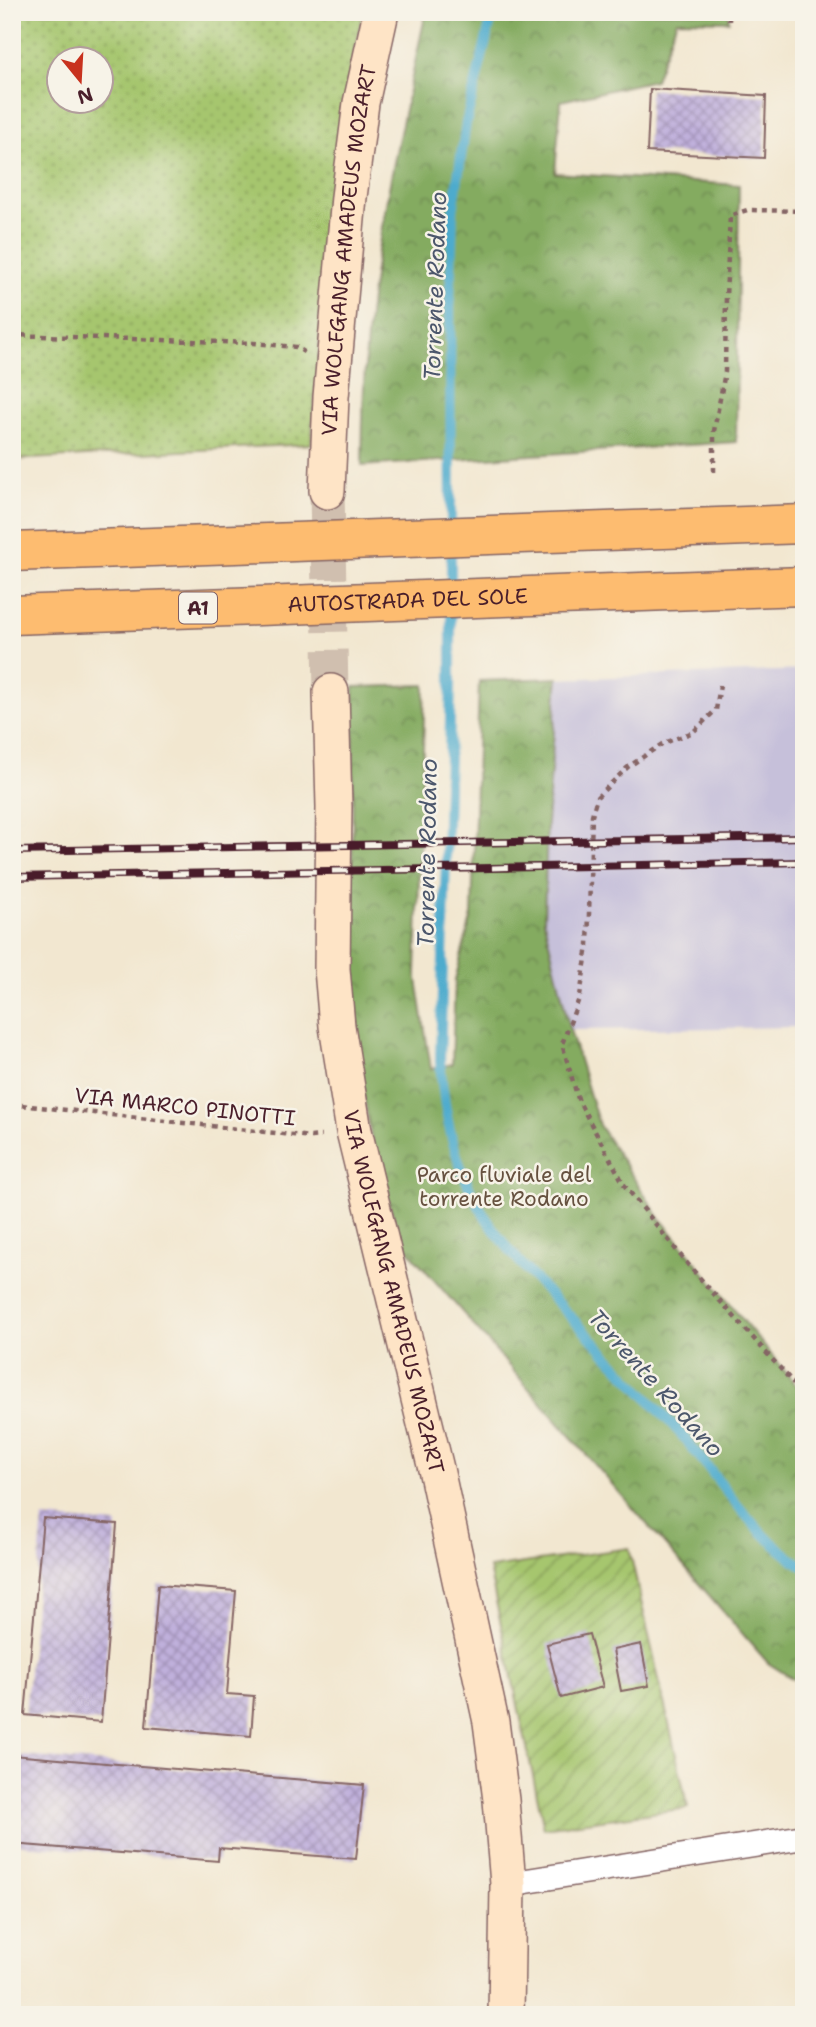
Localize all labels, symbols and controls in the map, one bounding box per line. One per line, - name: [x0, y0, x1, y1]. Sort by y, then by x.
- north arrow: [46, 46, 116, 116]
- street label: VIA WOLFGANG AMADEUS MOZART: [315, 62, 383, 436]
- text: N: [74, 81, 96, 110]
- water label: Torrente Rodano: [417, 191, 453, 381]
- street label: AUTOSTRADA DEL SOLE: [287, 582, 528, 619]
- road number: A1: [179, 593, 217, 624]
- water label: Torrente Rodano: [410, 758, 444, 948]
- street label: VIA MARCO PINOTTI: [73, 1081, 297, 1133]
- street label: VIA WOLFGANG AMADEUS MOZART: [337, 1108, 451, 1477]
- park label: Parco fluviale del torrente Rodano: [417, 1161, 592, 1213]
- water label: Torrente Rodano: [582, 1303, 730, 1463]

